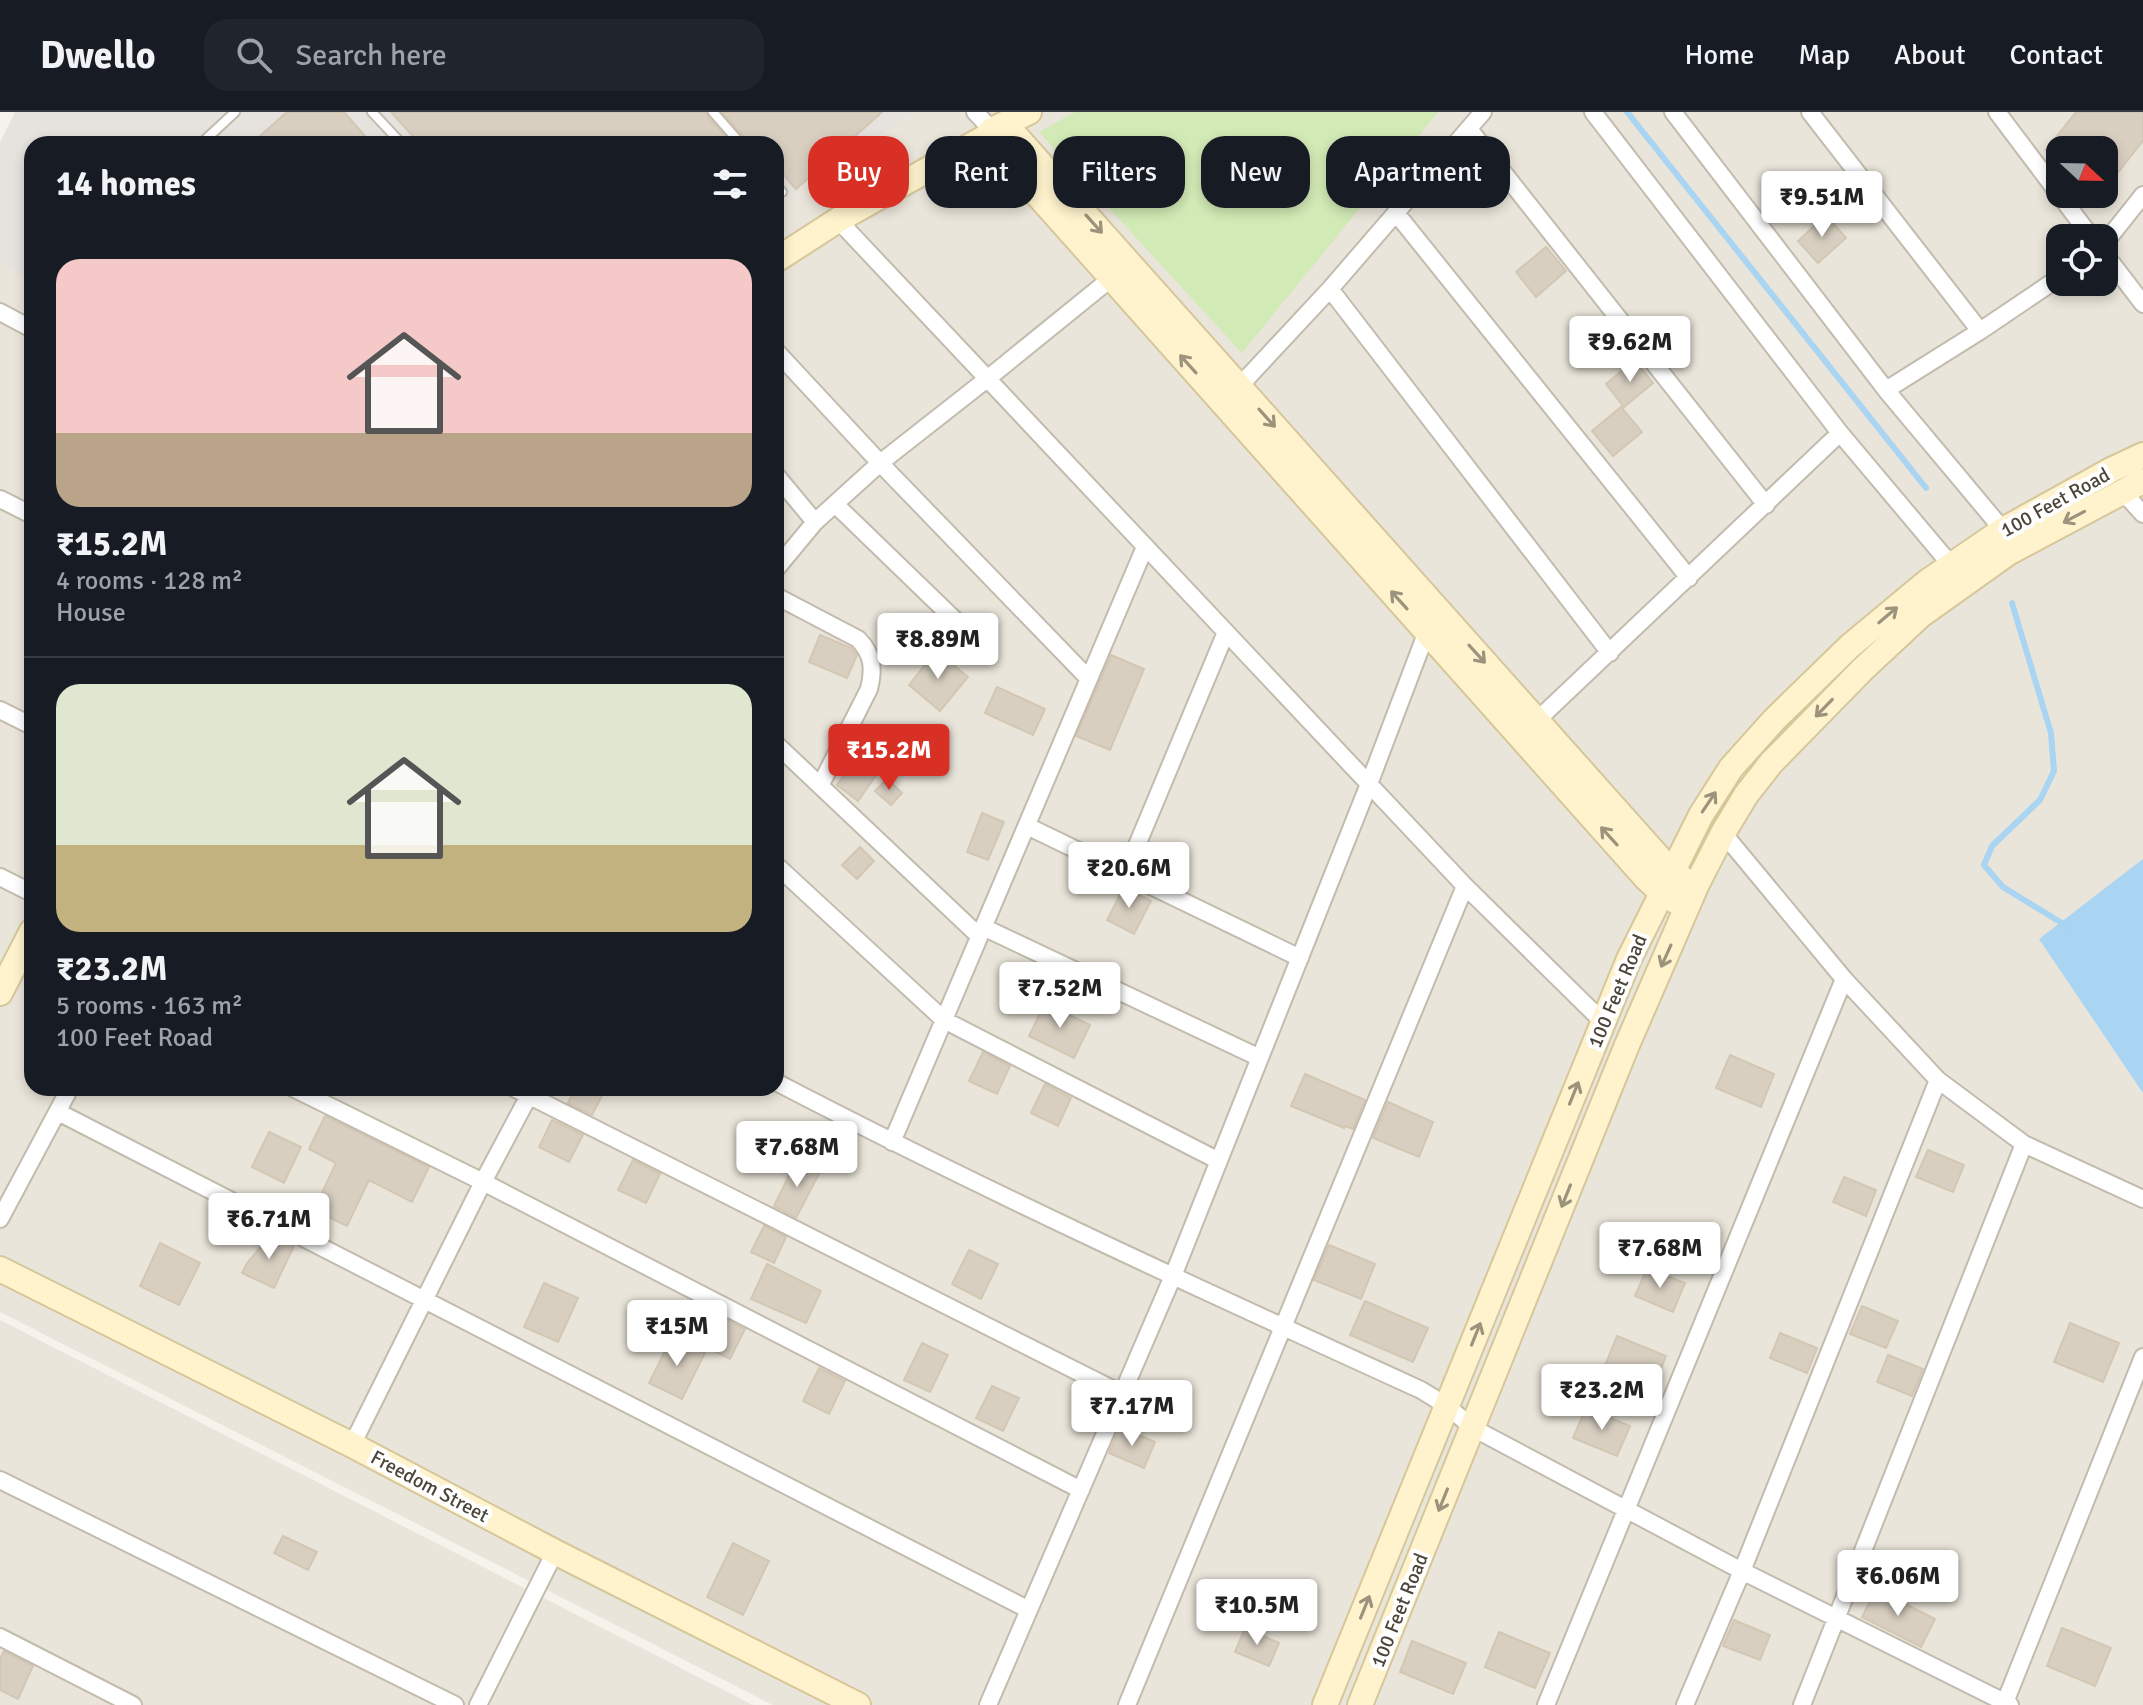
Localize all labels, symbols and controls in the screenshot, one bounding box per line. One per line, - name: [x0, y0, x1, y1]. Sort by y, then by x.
- search box: [204, 19, 764, 91]
- text: Dwello: [40, 32, 156, 79]
- icon: search: [232, 33, 276, 77]
- text: Search here: [296, 37, 447, 74]
- text: Home: [1685, 38, 1754, 72]
- text: Map: [1798, 38, 1850, 72]
- text: About: [1894, 38, 1966, 72]
- text: Contact: [2010, 38, 2103, 72]
- chip: Buy: [808, 136, 909, 208]
- chip: Rent: [925, 136, 1037, 208]
- chip: Filters: [1053, 136, 1185, 208]
- chip: New: [1201, 136, 1310, 208]
- chip: Apartment: [1326, 136, 1510, 208]
- north arrow: [2046, 136, 2118, 208]
- map controls: [2046, 136, 2118, 296]
- icon: filters: [708, 162, 752, 206]
- text: 14 homes: [56, 163, 196, 205]
- pin: ₹9.51M: [1757, 171, 1887, 239]
- text: ₹9.51M: [1779, 181, 1865, 213]
- one-way arrow: [1084, 214, 1102, 234]
- button: locate: [2046, 224, 2118, 296]
- icon: home: [332, 311, 476, 455]
- pin: ₹9.62M: [1565, 316, 1695, 384]
- text: ₹9.62M: [1587, 326, 1673, 358]
- one-way arrow: [1179, 355, 1197, 375]
- one-way arrow: [1258, 408, 1276, 428]
- street label: 100 Feet Road: [1996, 462, 2114, 543]
- one-way arrow: [2062, 509, 2086, 525]
- text: ₹15.2M: [56, 523, 168, 565]
- text: 4 rooms · 128 m²: [56, 565, 243, 597]
- one-way arrow: [1390, 590, 1408, 610]
- text: House: [56, 597, 126, 629]
- one-way arrow: [1877, 606, 1897, 624]
- pin: ₹8.89M: [873, 613, 1003, 681]
- text: ₹8.89M: [895, 623, 981, 655]
- one-way arrow: [1468, 644, 1487, 664]
- one-way arrow: [1815, 698, 1834, 718]
- pin: ₹15.2M: [824, 724, 954, 792]
- text: ₹15.2M: [846, 734, 932, 766]
- icon: home: [332, 736, 476, 880]
- one-way arrow: [1701, 792, 1717, 814]
- one-way arrow: [1600, 826, 1618, 846]
- pin: ₹20.6M: [1064, 842, 1194, 910]
- text: ₹20.6M: [1086, 852, 1172, 884]
- street label: 100 Feet Road: [1582, 931, 1653, 1052]
- one-way arrow: [1658, 943, 1673, 968]
- text: ₹23.2M: [56, 948, 168, 990]
- pin: ₹7.52M: [995, 962, 1125, 1030]
- text: ₹7.52M: [1017, 972, 1103, 1004]
- text: 5 rooms · 163 m²: [56, 990, 243, 1022]
- text: 100 Feet Road: [56, 1022, 213, 1054]
- one-way arrow: [1568, 1081, 1582, 1106]
- pin: ₹7.68M: [732, 1121, 862, 1189]
- text: ₹7.68M: [754, 1131, 840, 1163]
- one-way arrow: [1558, 1183, 1573, 1208]
- pin: ₹6.71M: [204, 1193, 334, 1261]
- text: ₹6.71M: [226, 1203, 312, 1235]
- pin: ₹7.68M: [1595, 1222, 1725, 1290]
- text: ₹7.68M: [1617, 1232, 1703, 1264]
- pin: ₹15M: [630, 1300, 724, 1368]
- text: ₹15M: [645, 1310, 709, 1342]
- one-way arrow: [1470, 1322, 1484, 1347]
- pin: ₹23.2M: [1537, 1364, 1667, 1432]
- text: ₹23.2M: [1559, 1374, 1645, 1406]
- pin: ₹7.17M: [1067, 1380, 1197, 1448]
- text: ₹7.17M: [1089, 1390, 1175, 1422]
- street label: Freedom Street: [366, 1445, 493, 1528]
- one-way arrow: [1435, 1487, 1450, 1512]
- street label: 100 Feet Road: [1365, 1549, 1434, 1671]
- pin: ₹6.06M: [1833, 1550, 1963, 1618]
- text: ₹6.06M: [1855, 1560, 1941, 1592]
- pin: ₹10.5M: [1192, 1579, 1322, 1647]
- text: ₹10.5M: [1214, 1589, 1300, 1621]
- one-way arrow: [1359, 1595, 1373, 1620]

